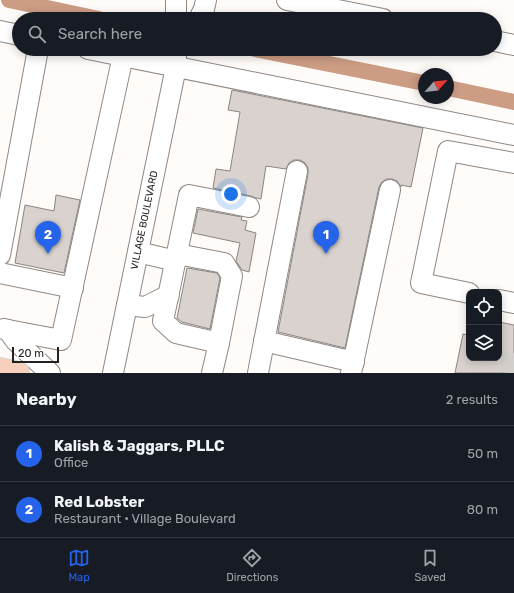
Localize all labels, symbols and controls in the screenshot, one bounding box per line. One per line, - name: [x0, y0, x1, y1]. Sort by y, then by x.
- search box: [12, 12, 502, 56]
- icon: search: [26, 23, 48, 45]
- text: Search here: [58, 25, 142, 43]
- north arrow: [418, 68, 454, 104]
- street label: VILLAGE BOULEVARD: [128, 170, 161, 271]
- your location: [221, 184, 241, 204]
- pin: 2: [35, 221, 61, 254]
- pin: 1: [313, 221, 339, 254]
- map controls: [466, 289, 502, 361]
- button: locate: [466, 289, 502, 325]
- button: layers: [466, 325, 502, 361]
- scale bar: [12, 345, 59, 364]
- text: 20 m: [18, 347, 44, 360]
- text: Nearby: [16, 389, 77, 409]
- text: 2 results: [446, 392, 498, 407]
- text: Kalish & Jaggars, PLLC: [54, 437, 225, 455]
- text: 1: [26, 446, 32, 461]
- text: 50 m: [467, 446, 498, 461]
- text: Office: [54, 455, 88, 470]
- text: Red Lobster: [54, 493, 144, 511]
- text: 2: [25, 502, 33, 517]
- text: 80 m: [467, 502, 498, 517]
- text: Restaurant · Village Boulevard: [54, 511, 236, 526]
- tab: Map: [68, 547, 90, 584]
- tab: Directions: [226, 547, 278, 584]
- tab: Saved: [415, 547, 446, 584]

